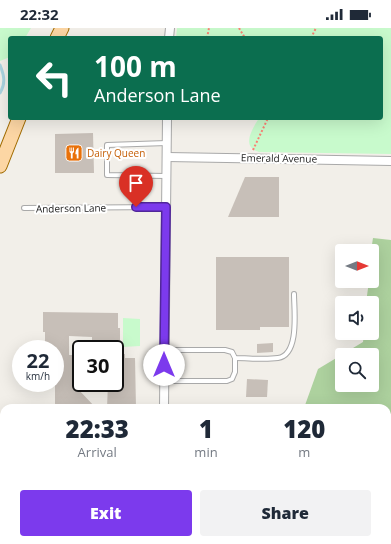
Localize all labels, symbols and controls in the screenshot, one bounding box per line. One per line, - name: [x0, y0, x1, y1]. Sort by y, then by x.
- text: 22:32: [20, 4, 59, 24]
- text: 100 m: [94, 47, 177, 85]
- icon: left: [28, 52, 80, 104]
- text: Anderson Lane: [94, 83, 221, 107]
- restaurant icon: Dairy Queen: [64, 143, 84, 163]
- place label: Dairy Queen: [87, 146, 145, 160]
- street label: Emerald Avenue: [241, 150, 318, 166]
- pin: [119, 166, 153, 207]
- icon: arrive: [125, 172, 147, 194]
- street label: Anderson Lane: [36, 200, 107, 216]
- north arrow: [335, 244, 379, 288]
- map controls: [335, 244, 379, 392]
- button: sound: [335, 296, 379, 340]
- speed limit sign: 30: [72, 340, 124, 392]
- position arrow: [143, 344, 185, 386]
- text: 22: [27, 347, 49, 374]
- button: search: [335, 348, 379, 392]
- text: km/h: [26, 369, 50, 383]
- text: 22:33: [66, 412, 129, 445]
- text: 1: [199, 412, 213, 445]
- text: 120: [283, 412, 325, 445]
- text: Arrival: [78, 443, 117, 461]
- text: min: [194, 443, 218, 461]
- text: m: [298, 443, 310, 461]
- button: Exit: [20, 490, 192, 536]
- button: Share: [200, 490, 371, 536]

